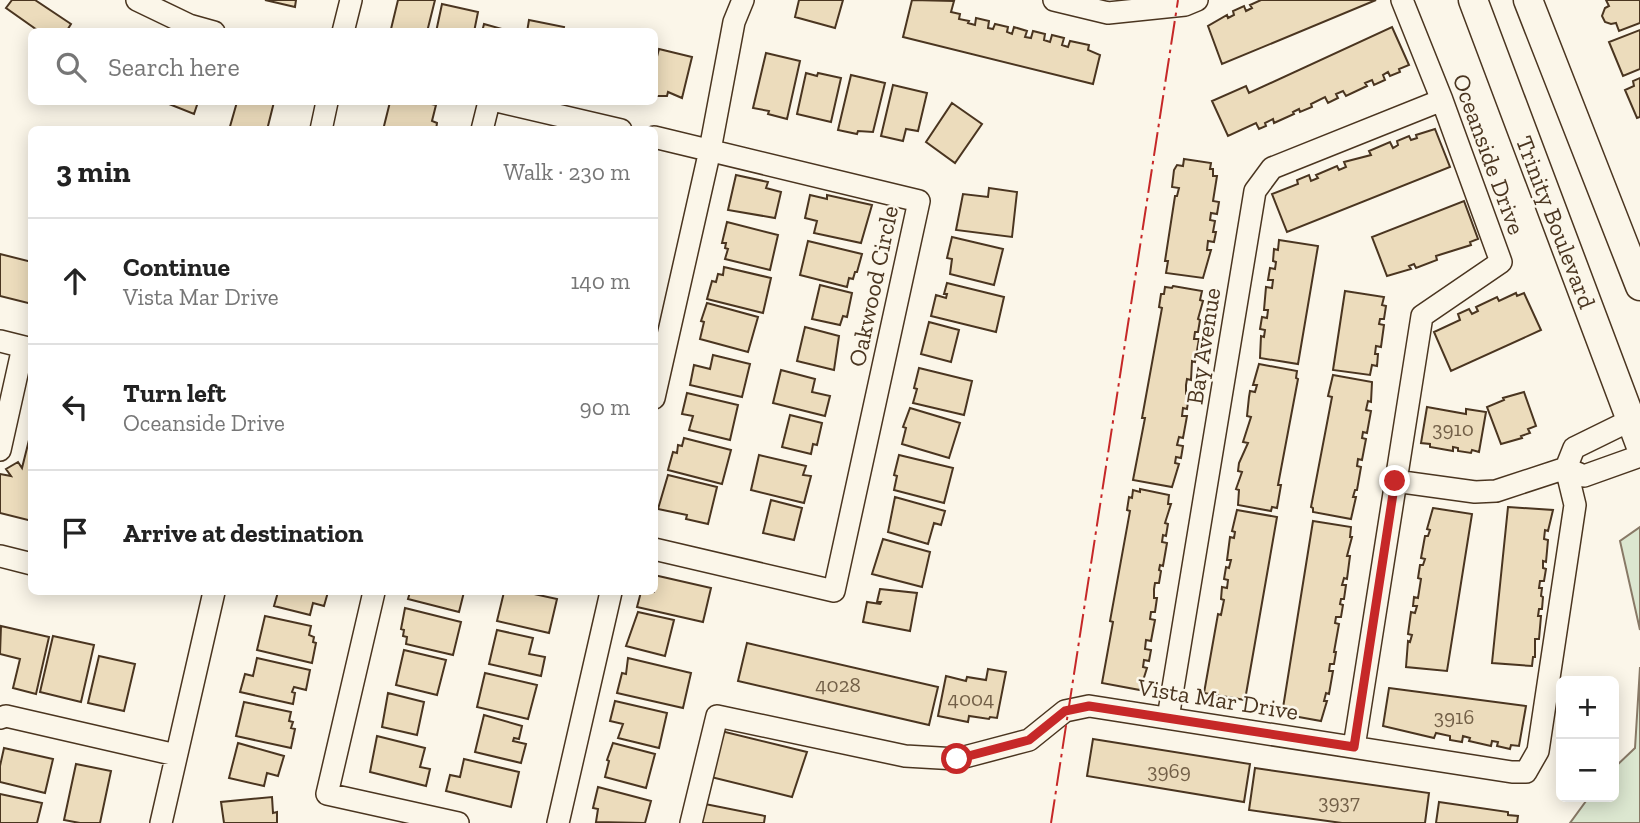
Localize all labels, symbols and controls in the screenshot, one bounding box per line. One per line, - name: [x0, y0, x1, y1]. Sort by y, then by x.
- search box: [28, 28, 658, 105]
- icon: search: [52, 48, 90, 86]
- text: Search here: [108, 51, 240, 83]
- street label: Oceanside Drive: [1447, 70, 1531, 238]
- street label: Trinity Boulevard: [1510, 132, 1602, 312]
- text: 3 min: [56, 154, 131, 190]
- text: Walk · 230 m: [503, 158, 630, 186]
- street label: Oakwood Circle: [842, 203, 904, 369]
- text: Continue: [123, 251, 230, 283]
- icon: ahead: [56, 262, 94, 300]
- text: 140 m: [570, 267, 630, 295]
- text: Vista Mar Drive: [123, 283, 279, 311]
- street label: Bay Avenue: [1179, 285, 1227, 407]
- text: Turn left: [123, 377, 226, 409]
- icon: left: [56, 388, 94, 426]
- text: 90 m: [579, 393, 630, 421]
- text: Oceanside Drive: [123, 409, 285, 437]
- house number: 3910: [1432, 416, 1474, 441]
- route end: [1379, 465, 1410, 496]
- icon: arrive: [56, 514, 94, 552]
- text: Arrive at destination: [123, 517, 363, 549]
- house number: 4028: [815, 672, 861, 697]
- street label: Vista Mar Drive: [1135, 672, 1300, 726]
- map controls: [1556, 676, 1619, 802]
- button: +: [1556, 676, 1619, 739]
- house number: 4004: [948, 686, 994, 711]
- house number: 3916: [1434, 704, 1474, 729]
- button: −: [1556, 739, 1619, 802]
- route start: [941, 743, 972, 774]
- house number: 3969: [1147, 758, 1191, 783]
- house number: 3937: [1318, 789, 1360, 814]

